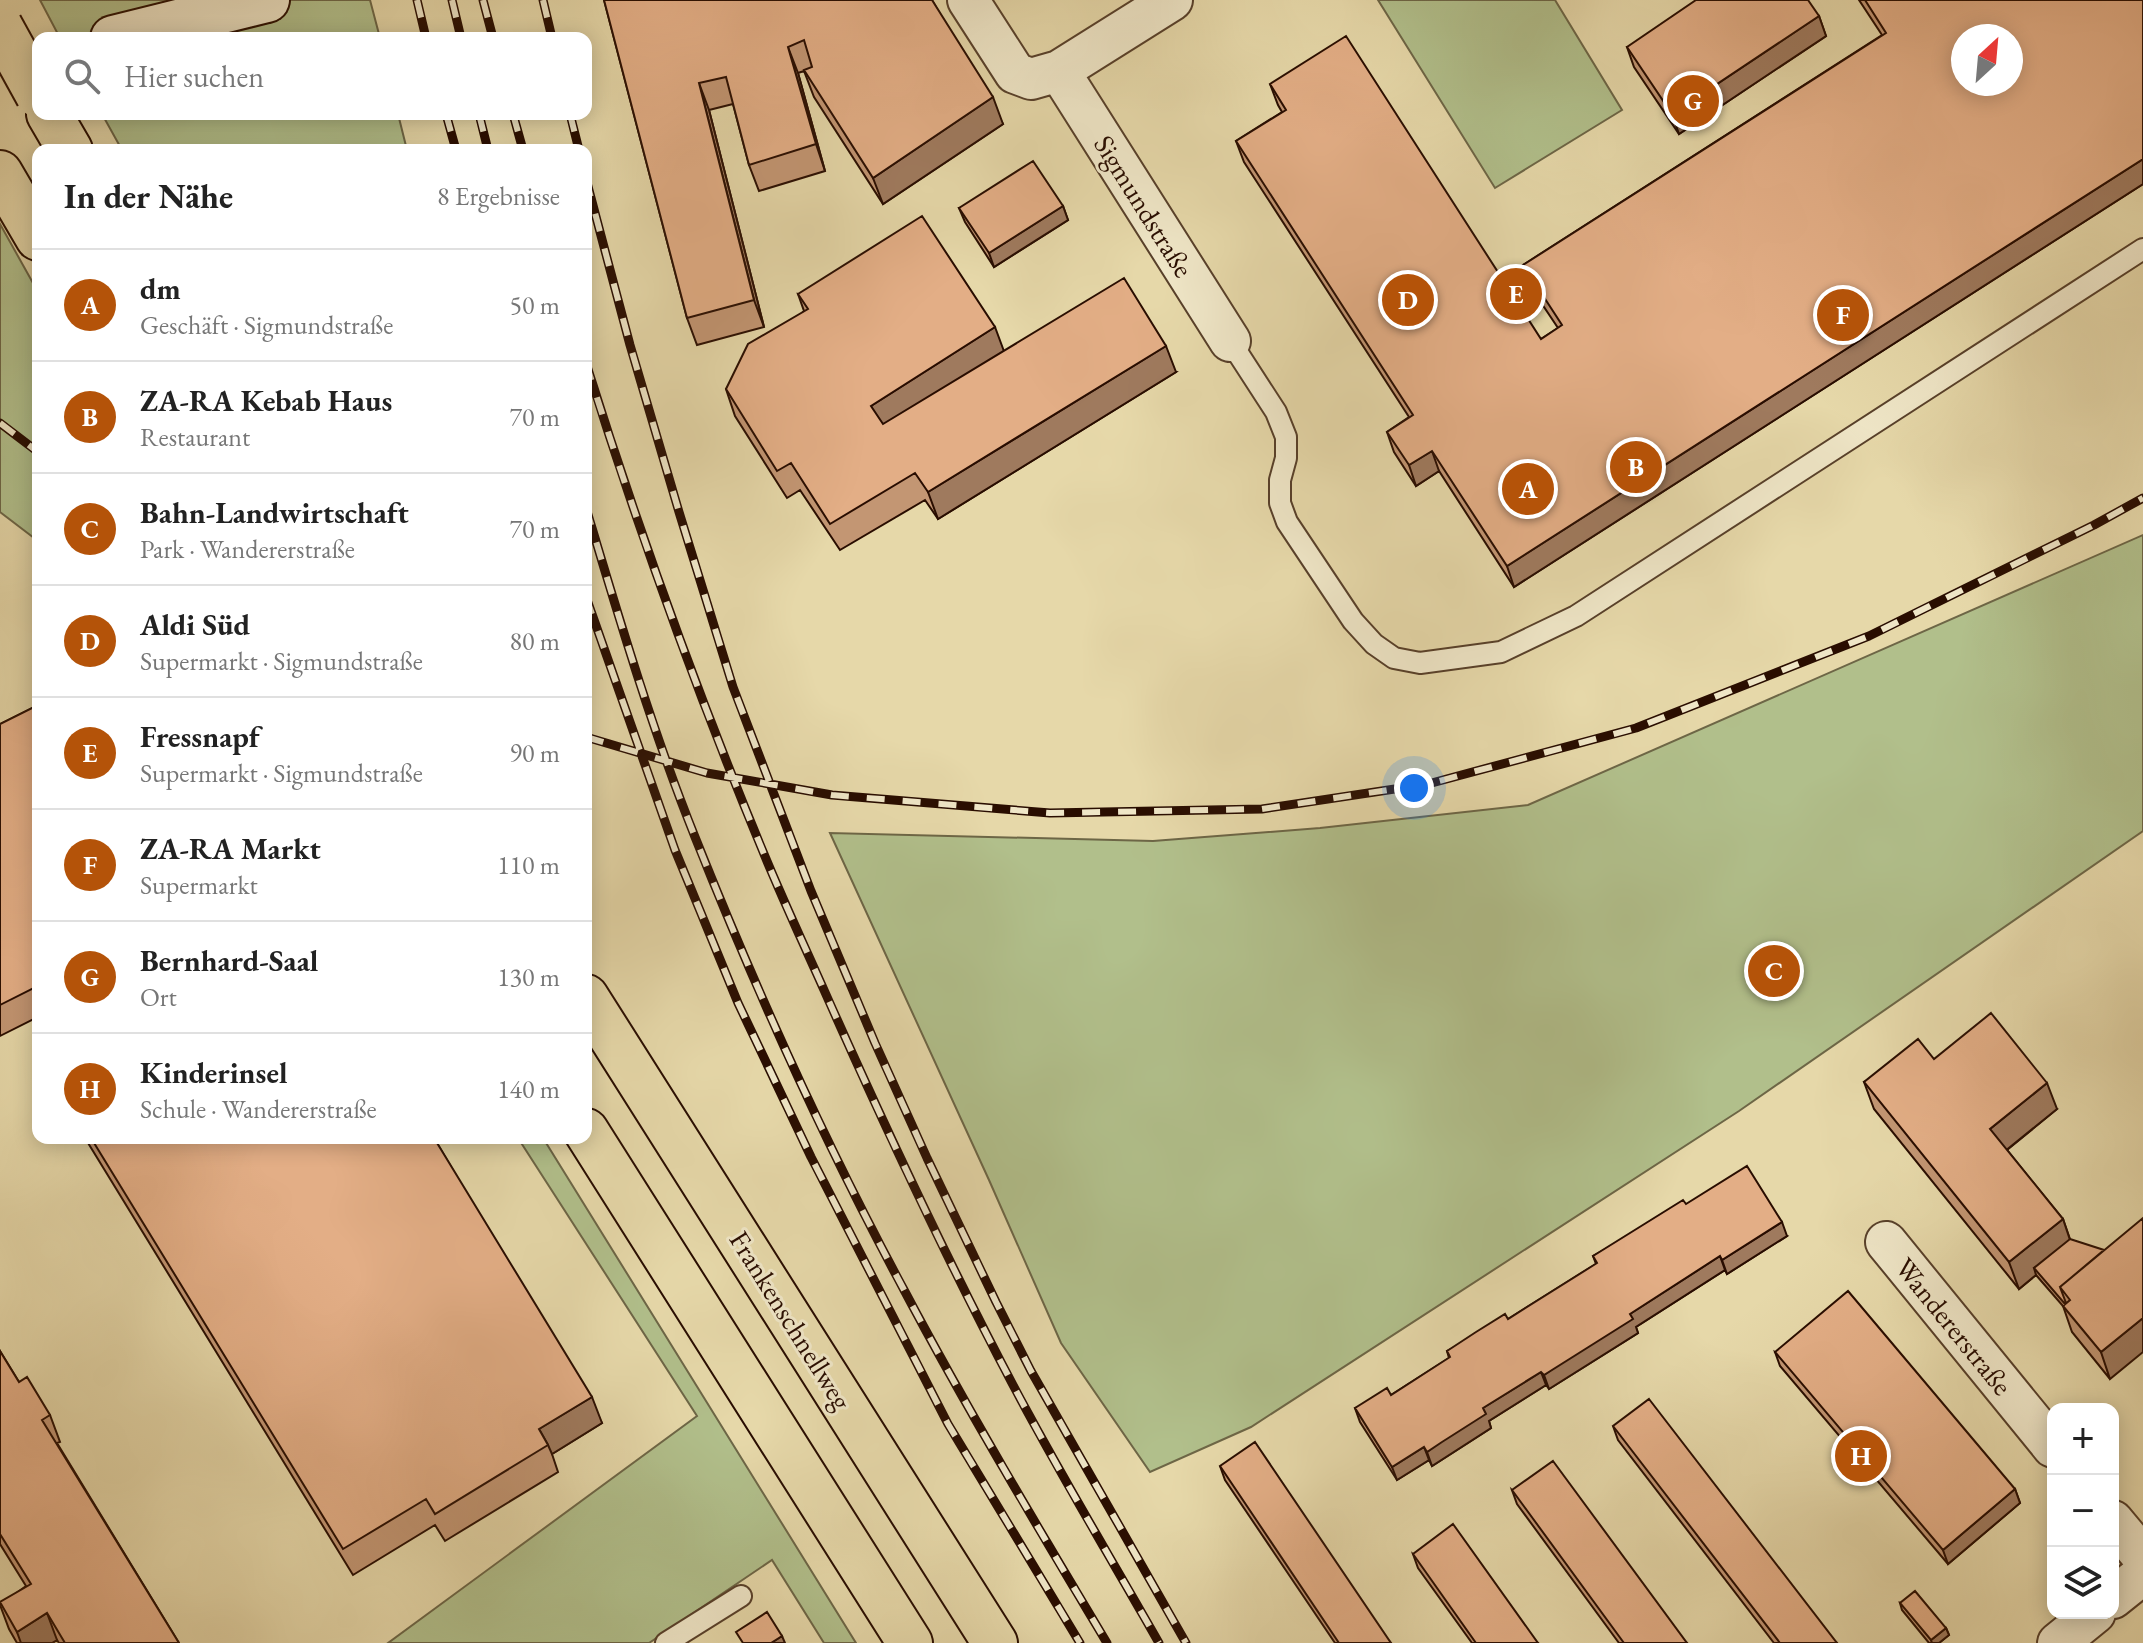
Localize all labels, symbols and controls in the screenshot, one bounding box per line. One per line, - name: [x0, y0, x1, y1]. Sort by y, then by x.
- north arrow: [1951, 24, 2023, 96]
- search box: [32, 32, 592, 120]
- icon: search: [60, 54, 104, 98]
- text: Hier suchen: [124, 57, 264, 96]
- pin: G: [1667, 71, 1719, 131]
- street label: Sigmundstraße: [1086, 128, 1202, 284]
- text: In der Nähe: [64, 174, 233, 218]
- text: 8 Ergebnisse: [437, 179, 560, 213]
- pin: E: [1490, 264, 1542, 324]
- text: dm: [140, 269, 181, 308]
- pin: D: [1382, 270, 1434, 330]
- pin: F: [1817, 285, 1869, 345]
- text: A: [81, 288, 99, 322]
- text: 50 m: [510, 288, 560, 322]
- text: Geschäft · Sigmundstraße: [140, 308, 393, 342]
- text: ZA-RA Kebab Haus: [140, 381, 392, 420]
- text: B: [82, 400, 98, 434]
- text: 70 m: [510, 400, 560, 434]
- text: Restaurant: [140, 420, 250, 454]
- pin: B: [1610, 437, 1662, 497]
- pin: A: [1502, 459, 1554, 519]
- text: Bahn-Landwirtschaft: [140, 493, 409, 532]
- text: C: [81, 512, 99, 546]
- text: 70 m: [510, 512, 560, 546]
- text: Park · Wandererstraße: [140, 532, 355, 566]
- text: Aldi Süd: [140, 605, 250, 644]
- text: D: [80, 624, 100, 658]
- text: 80 m: [510, 624, 560, 658]
- text: Supermarkt · Sigmundstraße: [140, 644, 423, 678]
- text: Fressnapf: [140, 717, 260, 756]
- text: E: [83, 736, 97, 770]
- text: 90 m: [510, 736, 560, 770]
- text: Supermarkt · Sigmundstraße: [140, 756, 423, 790]
- your location: [1394, 768, 1434, 808]
- text: ZA-RA Markt: [140, 829, 321, 868]
- text: F: [83, 848, 97, 882]
- text: 110 m: [497, 848, 560, 882]
- text: Supermarkt: [140, 868, 258, 902]
- text: Bernhard-Saal: [140, 941, 318, 980]
- pin: C: [1748, 941, 1800, 1001]
- text: G: [81, 960, 99, 994]
- text: 130 m: [497, 960, 560, 994]
- text: Ort: [140, 980, 177, 1014]
- text: Kinderinsel: [140, 1053, 287, 1092]
- text: H: [80, 1072, 100, 1106]
- text: 140 m: [497, 1072, 560, 1106]
- text: Schule · Wandererstraße: [140, 1092, 377, 1126]
- street label: Frankenschnellweg: [722, 1224, 861, 1417]
- street label: Wandererstraße: [1887, 1250, 2021, 1402]
- map controls: [2047, 1403, 2119, 1619]
- button: +: [2047, 1403, 2119, 1475]
- pin: H: [1835, 1426, 1887, 1486]
- button: −: [2047, 1475, 2119, 1547]
- button: layers: [2047, 1547, 2119, 1619]

